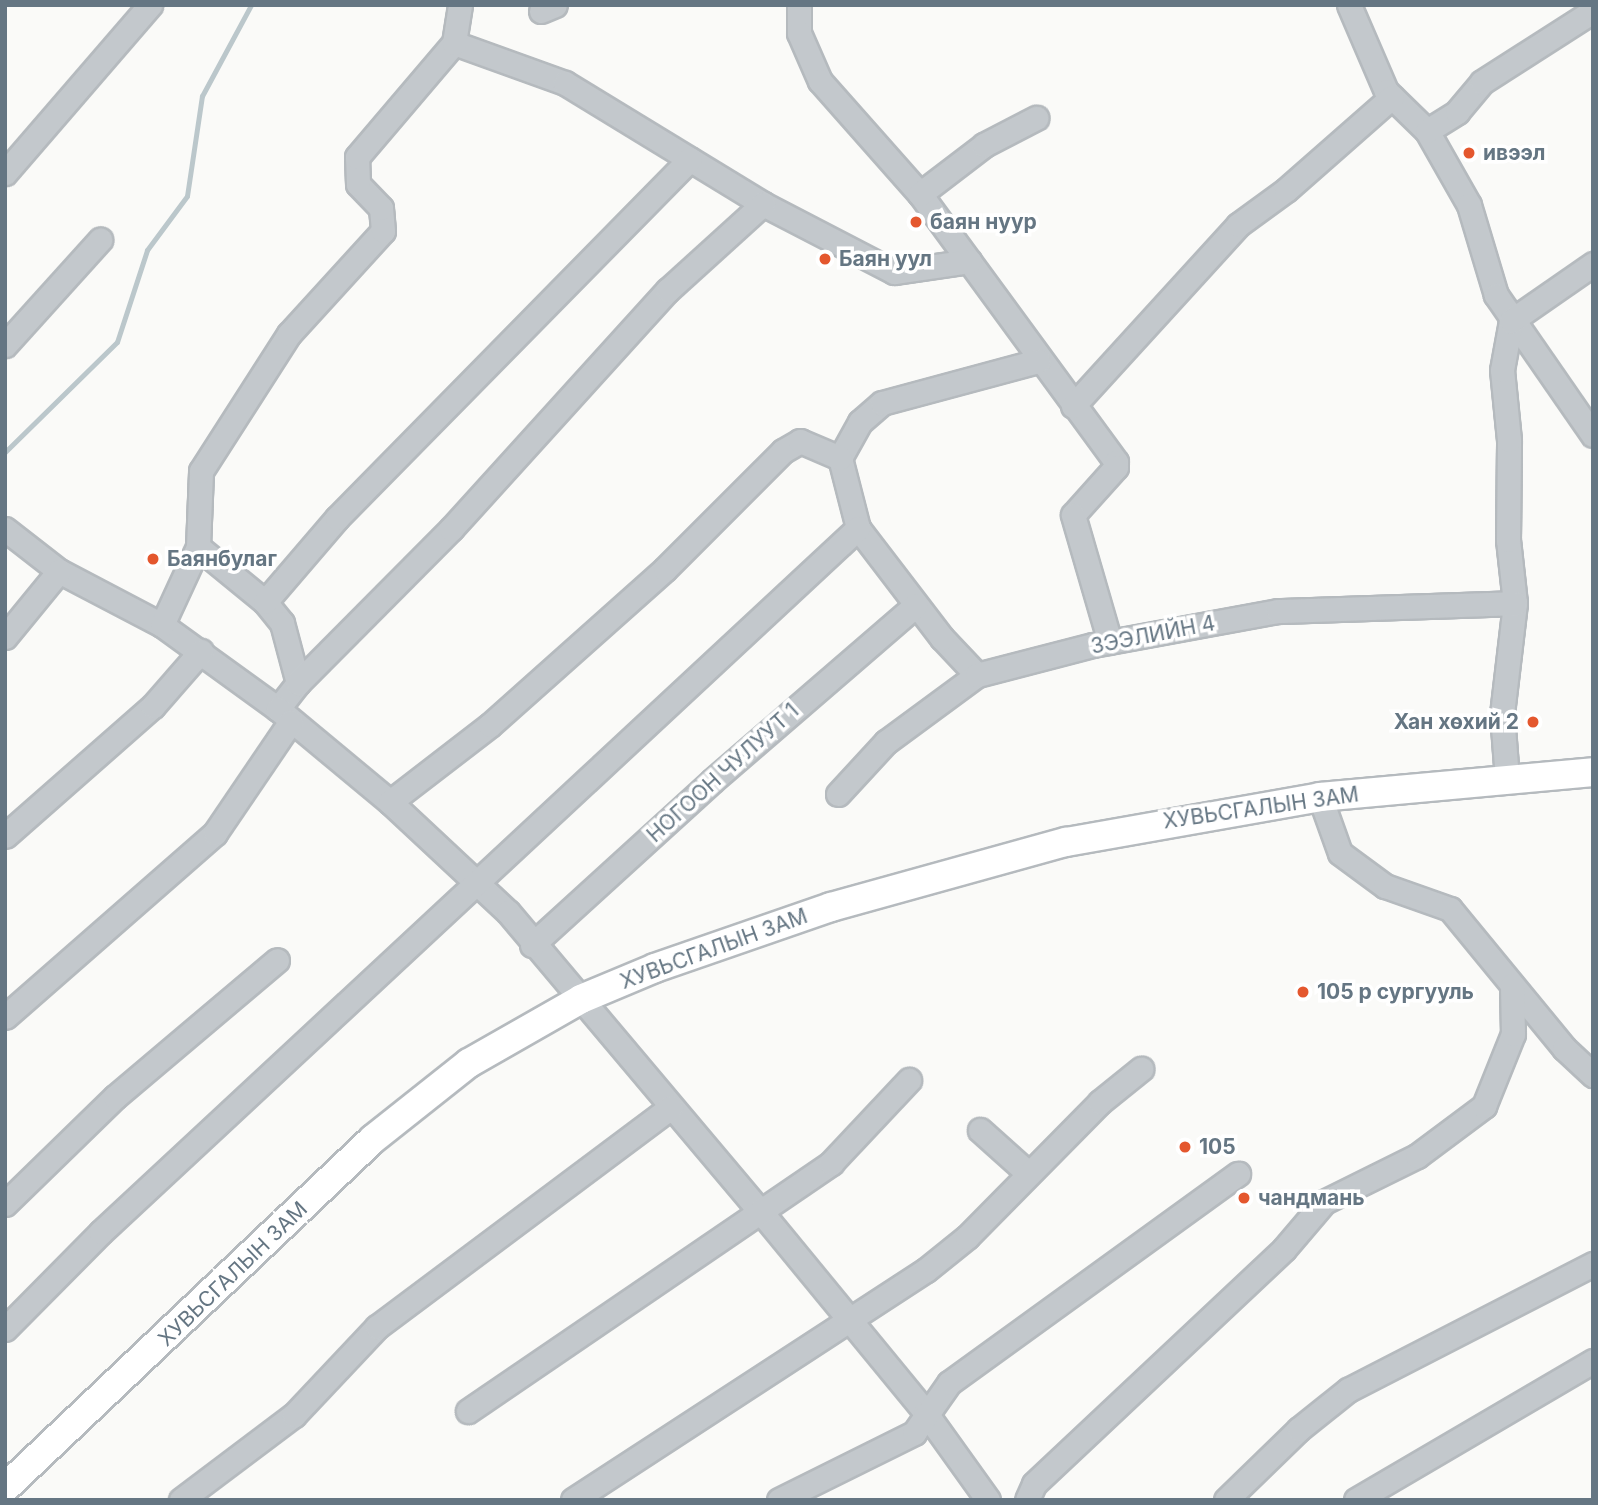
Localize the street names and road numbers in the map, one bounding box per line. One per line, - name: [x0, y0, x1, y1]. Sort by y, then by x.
- street label: ЗЭЭЛИЙН 4: [1089, 611, 1217, 659]
- street label: НОГООН ЧУЛУУТ 1: [642, 698, 804, 848]
- street label: ХУВЬСГАЛЫН ЗАМ: [1162, 782, 1360, 834]
- street label: ХУВЬСГАЛЫН ЗАМ: [617, 903, 811, 995]
- street label: ХУВЬСГАЛЫН ЗАМ: [153, 1196, 313, 1352]

